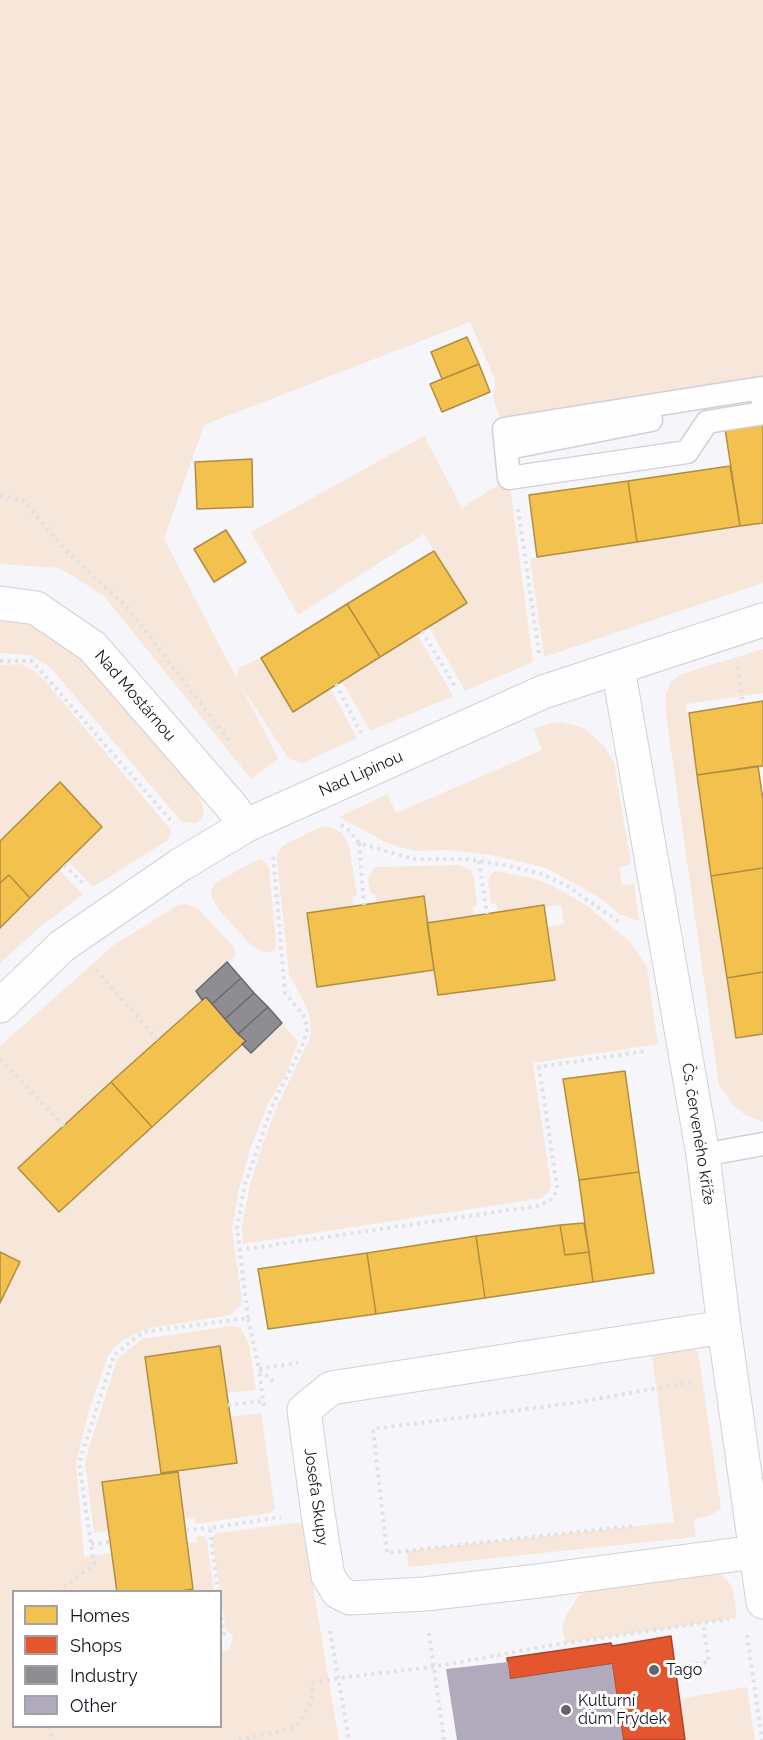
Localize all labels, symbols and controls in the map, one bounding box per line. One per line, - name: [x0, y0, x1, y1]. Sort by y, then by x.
- street label: Nad Mostárnou: [90, 647, 180, 745]
- street label: Nad Lipinou: [316, 747, 406, 801]
- street label: Čs. červeného kříže: [677, 1062, 719, 1206]
- street label: Josefa Skupy: [300, 1447, 332, 1547]
- legend: [12, 1590, 222, 1728]
- text: Homes: [70, 1605, 130, 1626]
- text: Shops: [70, 1635, 122, 1656]
- place label: Tago: [666, 1660, 702, 1680]
- marker: Tago: [647, 1663, 661, 1677]
- text: Industry: [70, 1665, 138, 1686]
- place label: Kulturní dům Frýdek: [578, 1691, 667, 1729]
- text: Other: [70, 1695, 117, 1716]
- marker: Kulturní dům Frýdek: [559, 1703, 573, 1717]

